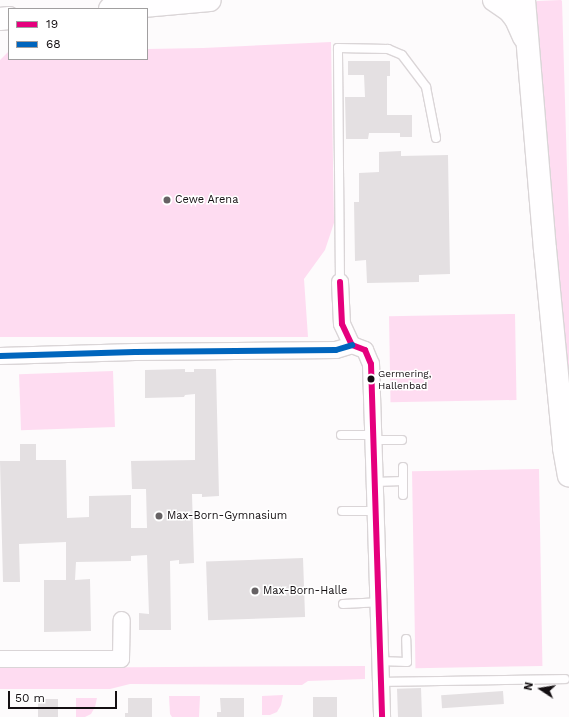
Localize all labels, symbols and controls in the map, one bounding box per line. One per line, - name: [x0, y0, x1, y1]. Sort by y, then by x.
- legend: [8, 8, 148, 60]
- text: 19: [46, 17, 58, 31]
- text: 68: [46, 37, 61, 51]
- place label: Cewe Arena: [175, 193, 239, 207]
- marker: Cewe Arena: [162, 195, 172, 205]
- place label: Germering, Hallenbad: [378, 367, 431, 390]
- marker: Germering, Hallenbad: [366, 374, 376, 384]
- place label: Max-Born-Gymnasium: [167, 509, 287, 523]
- marker: Max-Born-Gymnasium: [154, 511, 164, 521]
- place label: Max-Born-Halle: [263, 584, 347, 598]
- marker: Max-Born-Halle: [250, 586, 260, 596]
- north arrow: [521, 669, 561, 709]
- text: N: [522, 681, 536, 692]
- scale bar: [10, 683, 119, 709]
- text: 50 m: [15, 691, 45, 705]

